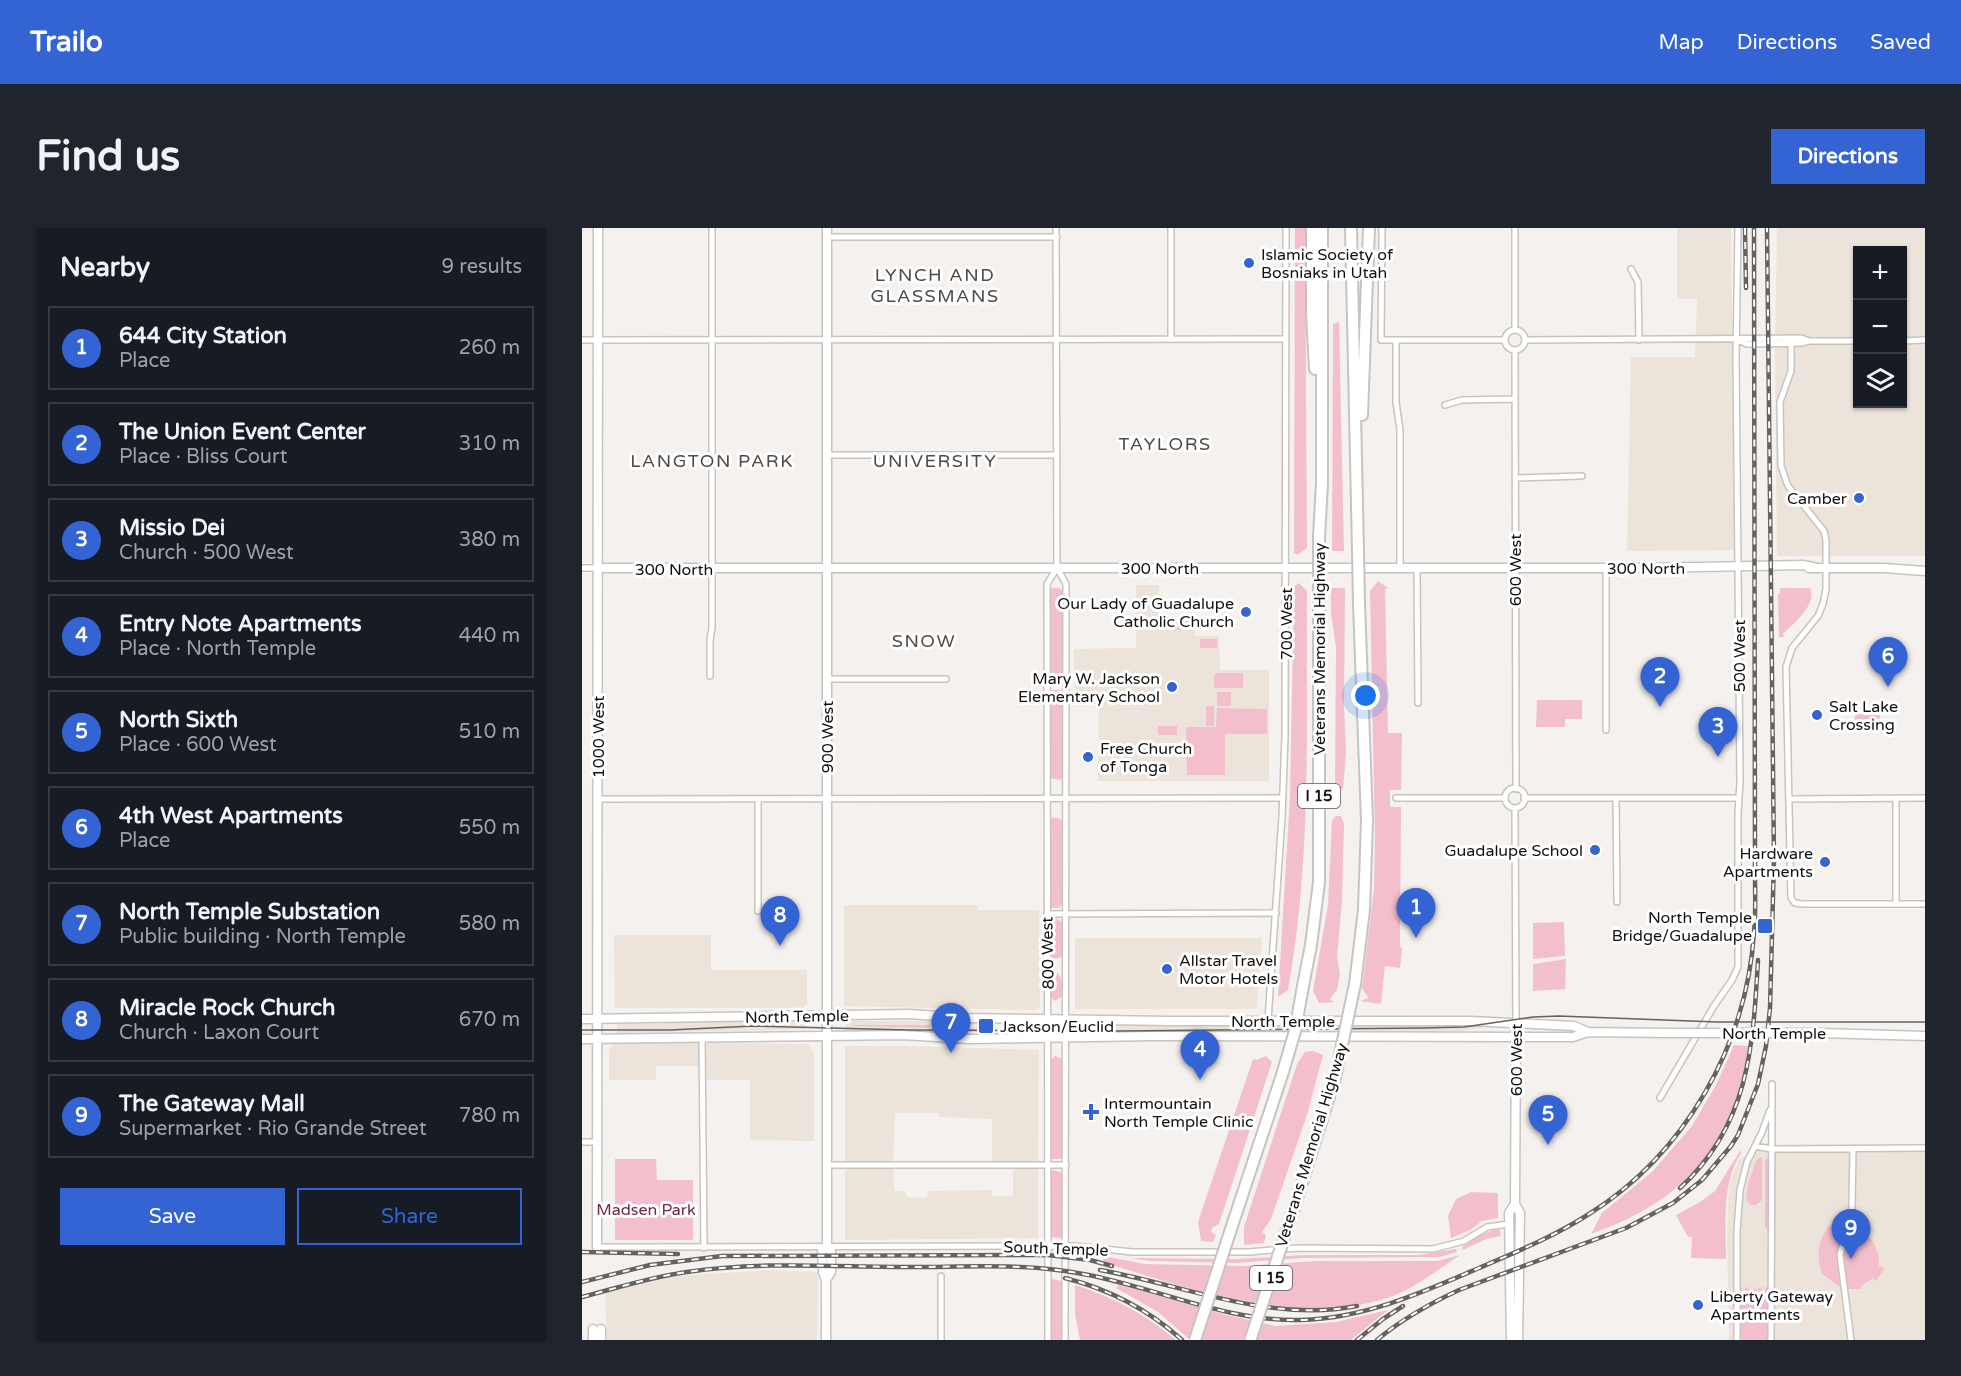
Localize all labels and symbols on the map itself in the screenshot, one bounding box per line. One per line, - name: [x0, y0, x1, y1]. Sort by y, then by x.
- place label: Islamic Society of Bosniaks in Utah: [1261, 245, 1394, 283]
- marker: Islamic Society of Bosniaks in Utah: [1242, 256, 1256, 270]
- district label: LYNCH AND GLASSMANS: [870, 264, 1000, 307]
- district label: TAYLORS: [1118, 433, 1212, 455]
- district label: LANGTON PARK: [630, 450, 794, 472]
- district label: UNIVERSITY: [873, 450, 997, 472]
- place label: Camber: [1787, 489, 1848, 509]
- marker: Camber: [1852, 491, 1866, 505]
- street label: 600 West: [1506, 534, 1526, 606]
- street label: Veterans Memorial Highway: [1310, 542, 1330, 755]
- street label: 300 North: [1121, 559, 1199, 579]
- street label: 300 North: [1607, 559, 1685, 579]
- street label: 300 North: [635, 560, 713, 580]
- street label: 700 West: [1277, 588, 1297, 660]
- place label: Our Lady of Guadalupe Catholic Church: [1057, 594, 1234, 632]
- marker: Our Lady of Guadalupe Catholic Church: [1239, 605, 1253, 619]
- street label: 500 West: [1730, 620, 1750, 692]
- district label: SNOW: [892, 630, 956, 652]
- pin: 6: [1868, 638, 1908, 687]
- pin: 2: [1640, 658, 1680, 707]
- place label: Mary W. Jackson Elementary School: [1018, 669, 1160, 707]
- marker: Mary W. Jackson Elementary School: [1165, 680, 1179, 694]
- your location: [1351, 681, 1380, 710]
- street label: 1000 West: [589, 696, 609, 778]
- place label: Salt Lake Crossing: [1829, 697, 1898, 735]
- street label: 900 West: [818, 701, 838, 773]
- pin: 3: [1698, 708, 1738, 757]
- marker: Salt Lake Crossing: [1810, 708, 1824, 722]
- place label: Free Church of Tonga: [1100, 739, 1192, 777]
- marker: Free Church of Tonga: [1081, 750, 1095, 764]
- road number: I 15: [1298, 784, 1340, 808]
- place label: Guadalupe School: [1444, 841, 1583, 861]
- marker: Guadalupe School: [1588, 843, 1602, 857]
- place label: Hardware Apartments: [1723, 844, 1813, 882]
- marker: Hardware Apartments: [1818, 855, 1832, 869]
- pin: 1: [1396, 888, 1436, 938]
- pin: 8: [760, 896, 800, 946]
- place label: North Temple Bridge/Guadalupe: [1612, 908, 1752, 946]
- street label: 800 West: [1037, 917, 1059, 989]
- marker: North Temple Bridge/Guadalupe: [1756, 917, 1774, 935]
- place label: Allstar Travel Motor Hotels: [1179, 951, 1278, 989]
- marker: Allstar Travel Motor Hotels: [1160, 962, 1174, 976]
- pin: 7: [932, 1004, 970, 1053]
- street label: North Temple: [745, 1006, 849, 1028]
- street label: North Temple: [1231, 1012, 1335, 1032]
- marker: Jackson/Euclid: [977, 1017, 995, 1035]
- place label: Jackson/Euclid: [1000, 1017, 1114, 1037]
- street label: 600 West: [1507, 1024, 1527, 1096]
- street label: North Temple: [1722, 1024, 1826, 1044]
- pin: 4: [1180, 1030, 1220, 1080]
- street label: Veterans Memorial Highway: [1271, 1040, 1353, 1250]
- place label: Intermountain North Temple Clinic: [1104, 1094, 1254, 1132]
- pin: 5: [1528, 1096, 1568, 1145]
- marker: Intermountain North Temple Clinic: [1082, 1103, 1100, 1121]
- park label: Madsen Park: [596, 1200, 696, 1220]
- pin: 9: [1832, 1210, 1870, 1259]
- street label: South Temple: [1003, 1237, 1109, 1261]
- road number: I 15: [1250, 1266, 1292, 1290]
- place label: Liberty Gateway Apartments: [1710, 1287, 1834, 1325]
- marker: Liberty Gateway Apartments: [1691, 1298, 1705, 1312]

